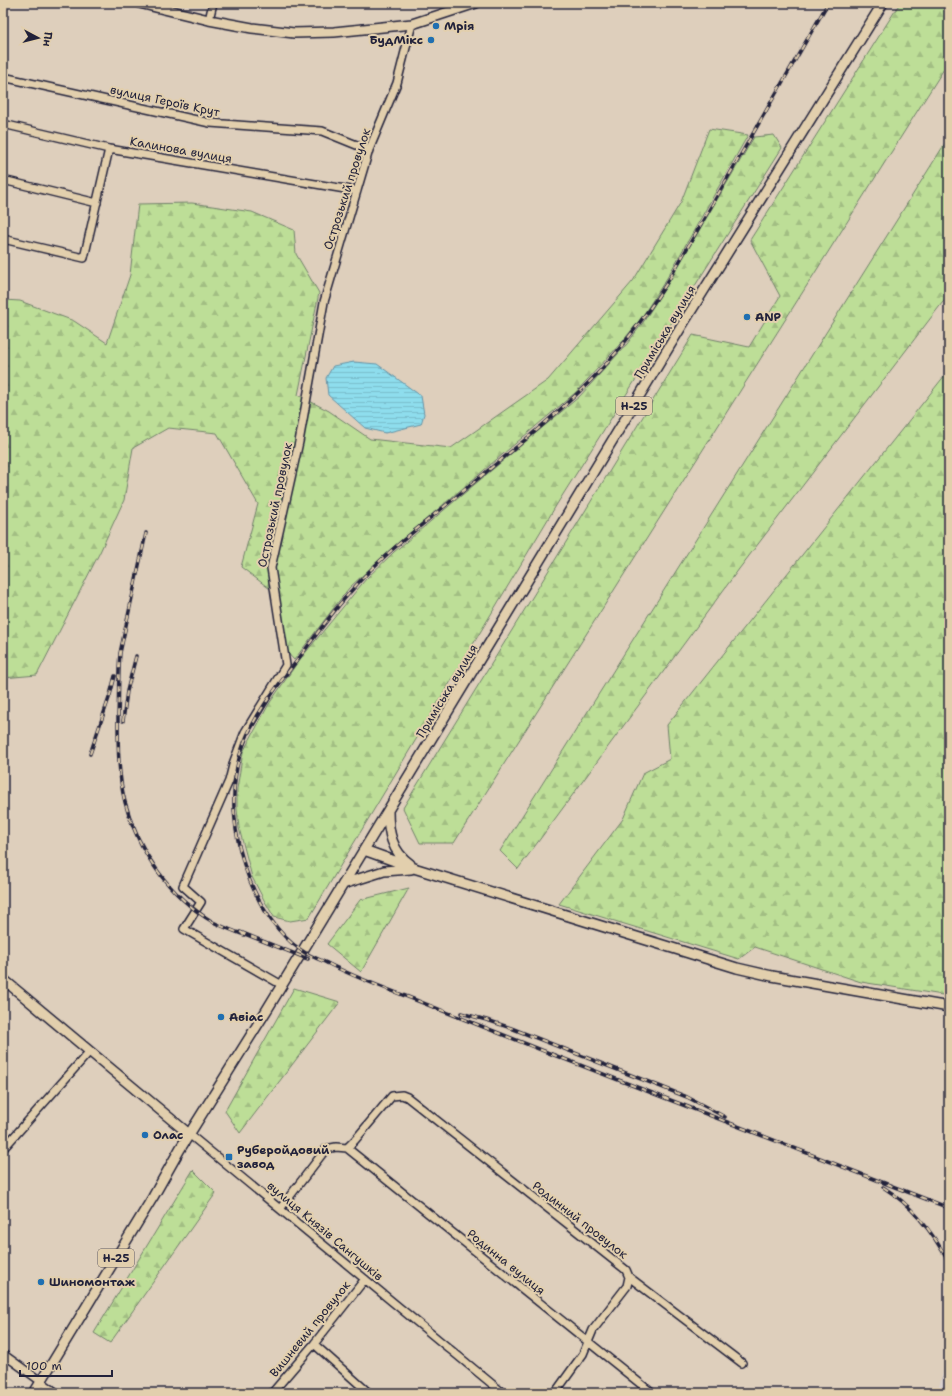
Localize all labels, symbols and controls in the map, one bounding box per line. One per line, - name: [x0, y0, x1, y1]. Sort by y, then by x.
- north arrow: [18, 18, 58, 58]
- place label: Мрія: [444, 18, 474, 34]
- marker: Мрія: [431, 21, 441, 31]
- text: Пн: [39, 31, 56, 47]
- place label: БудМікс: [370, 32, 423, 48]
- marker: БудМікс: [426, 35, 436, 45]
- street label: вулиця Героїв Крут: [109, 82, 222, 121]
- street label: Острозький провулок: [320, 126, 374, 252]
- street label: Калинова вулиця: [129, 133, 233, 167]
- street label: Приміська вулиця: [631, 282, 699, 382]
- place label: ANP: [755, 309, 782, 325]
- marker: ANP: [742, 312, 752, 322]
- road number: Н-25: [616, 397, 652, 415]
- street label: Острозький провулок: [254, 441, 296, 569]
- street label: Приміська вулиця: [413, 641, 481, 741]
- place label: Авіас: [229, 1009, 263, 1025]
- marker: Авіас: [216, 1012, 226, 1022]
- place label: Олас: [153, 1127, 183, 1143]
- marker: Олас: [140, 1130, 150, 1140]
- place label: Руберойдовий завод: [237, 1142, 330, 1172]
- marker: Руберойдовий завод: [224, 1152, 234, 1162]
- street label: вулиця Князів Сангушків: [264, 1178, 386, 1284]
- street label: Родинний провулок: [529, 1178, 631, 1263]
- street label: Родинна вулиця: [464, 1226, 548, 1298]
- road number: Н-25: [98, 1249, 134, 1267]
- place label: Шиномонтаж: [49, 1274, 136, 1290]
- marker: Шиномонтаж: [36, 1277, 46, 1287]
- street label: Вишневий провулок: [266, 1277, 354, 1381]
- scale bar: [20, 1352, 112, 1378]
- text: 100 m: [26, 1358, 62, 1374]

